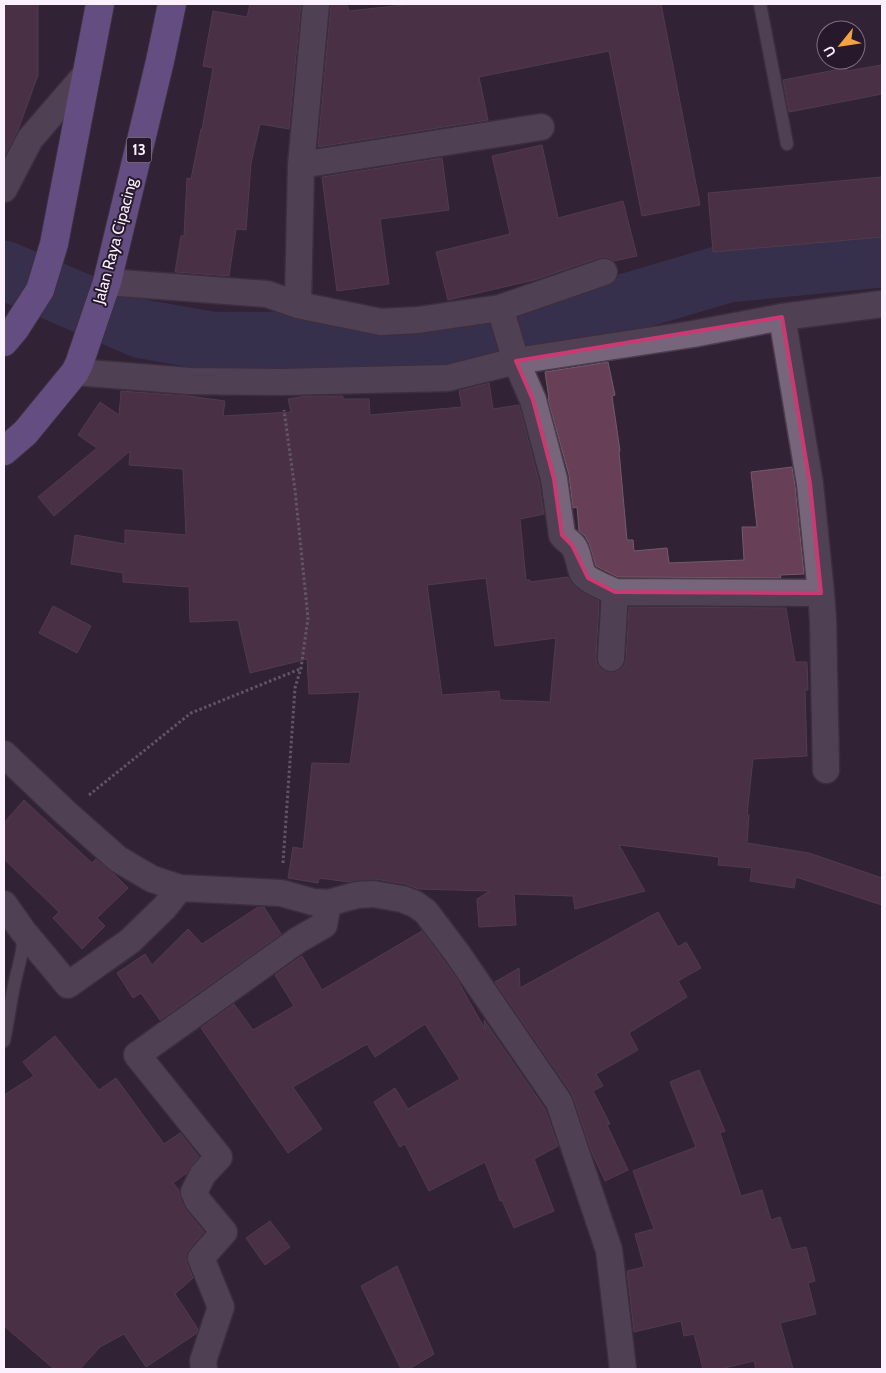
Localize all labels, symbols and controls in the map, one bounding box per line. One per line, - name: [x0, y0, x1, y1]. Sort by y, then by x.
- north arrow: [816, 20, 866, 70]
- text: U: [819, 43, 840, 60]
- road number: 13: [126, 138, 152, 162]
- street label: Jalan Raya Cipacing: [89, 175, 141, 307]

